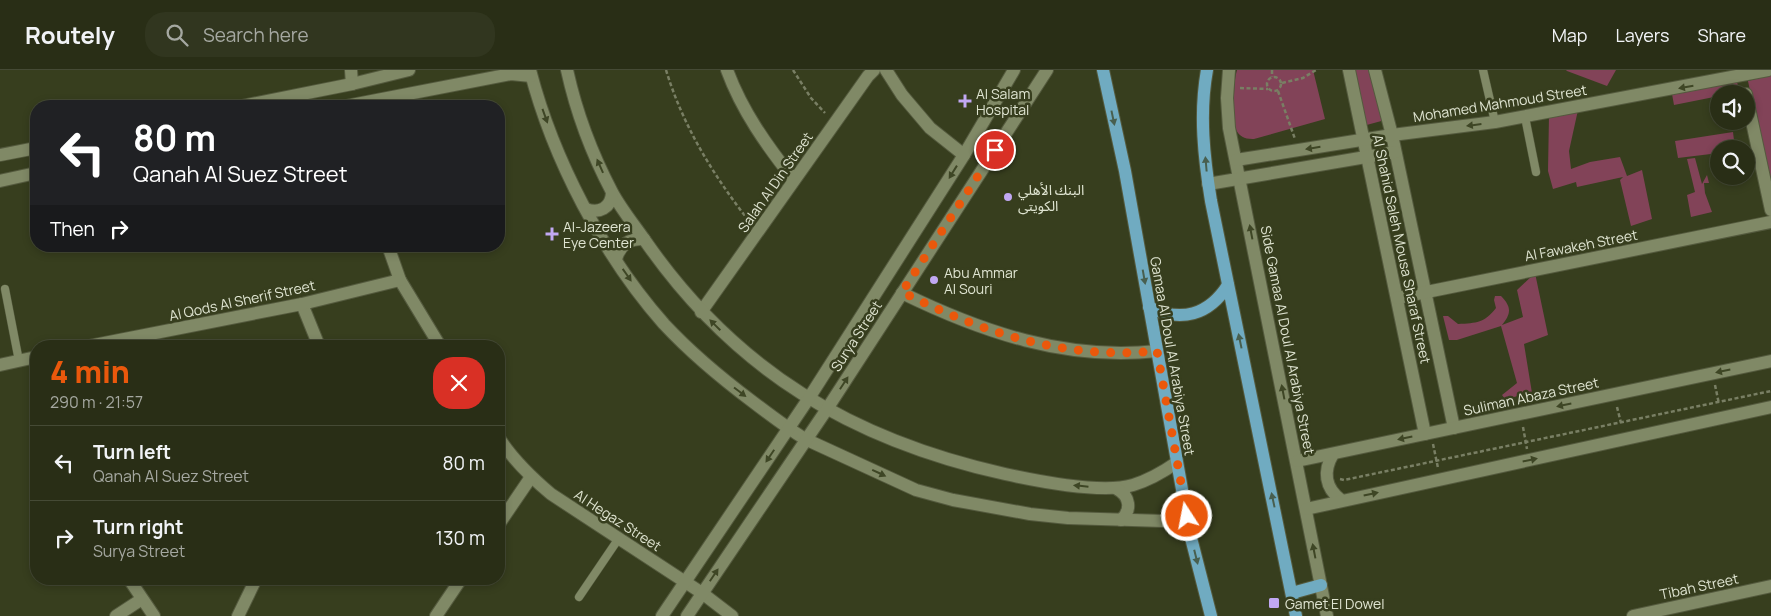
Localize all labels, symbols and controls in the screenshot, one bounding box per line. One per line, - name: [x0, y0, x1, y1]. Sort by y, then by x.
- search box: [145, 12, 495, 57]
- text: Routely: [25, 18, 115, 51]
- icon: search: [163, 21, 191, 49]
- text: Search here: [203, 22, 309, 48]
- text: Map: [1552, 23, 1587, 47]
- text: Layers: [1615, 23, 1669, 47]
- text: Share: [1697, 23, 1746, 47]
- street label: Mohamed Mahmoud Street: [1412, 80, 1589, 126]
- one-way arrow: [1677, 83, 1693, 91]
- place label: Al Salam Hospital: [976, 84, 1030, 119]
- map controls: [1710, 85, 1755, 185]
- button: sound: [1710, 85, 1755, 130]
- marker: Al Salam Hospital: [958, 94, 972, 108]
- one-way arrow: [542, 109, 549, 124]
- one-way arrow: [1109, 110, 1117, 125]
- text: 80 m: [133, 114, 216, 162]
- icon: left: [50, 120, 115, 185]
- one-way arrow: [1466, 121, 1482, 129]
- street label: Salah Al Din Street: [733, 128, 817, 236]
- pin: [974, 129, 1016, 171]
- street label: Al Shahid Saleh Mousa Sharaf Street: [1368, 133, 1436, 366]
- icon: arrive: [981, 136, 1009, 164]
- button: search: [1710, 140, 1755, 185]
- one-way arrow: [1305, 144, 1321, 152]
- one-way arrow: [1202, 156, 1210, 172]
- text: Qanah Al Suez Street: [133, 159, 348, 189]
- one-way arrow: [595, 159, 603, 173]
- one-way arrow: [948, 165, 958, 179]
- place label: البنك الأهلي الكويتى: [1018, 180, 1084, 215]
- marker: البنك الأهلي الكويتى: [1002, 191, 1014, 203]
- icon: right: [105, 215, 133, 243]
- text: Then: [50, 216, 95, 242]
- place label: Al-Jazeera Eye Center: [563, 217, 634, 252]
- street label: Side Gamaa Al Doul Al Arabiya Street: [1256, 224, 1320, 456]
- one-way arrow: [1247, 225, 1255, 240]
- street label: Al Fawakeh Street: [1523, 225, 1639, 265]
- marker: Al-Jazeera Eye Center: [545, 227, 559, 241]
- street label: Gamaa Al Doul Al Arabiya Street: [1146, 255, 1200, 457]
- place label: Abu Ammar Al Souri: [944, 263, 1018, 298]
- one-way arrow: [622, 269, 632, 282]
- one-way arrow: [1141, 270, 1149, 286]
- marker: Abu Ammar Al Souri: [928, 274, 940, 286]
- street label: Al Qods Al Sherif Street: [167, 275, 317, 325]
- street label: Surya Street: [826, 297, 886, 375]
- one-way arrow: [709, 319, 721, 331]
- one-way arrow: [1236, 333, 1244, 348]
- text: 4 min: [50, 351, 130, 392]
- button: close: [433, 357, 485, 409]
- one-way arrow: [1716, 367, 1731, 375]
- street label: Suliman Abaza Street: [1462, 372, 1601, 420]
- one-way arrow: [839, 376, 849, 389]
- one-way arrow: [1278, 383, 1286, 399]
- one-way arrow: [733, 387, 747, 397]
- text: 290 m · 21:57: [50, 391, 143, 413]
- one-way arrow: [1556, 401, 1572, 409]
- one-way arrow: [1398, 434, 1413, 442]
- text: Turn left: [93, 439, 171, 465]
- icon: left: [50, 449, 78, 477]
- one-way arrow: [765, 449, 775, 462]
- text: 80 m: [442, 450, 485, 476]
- one-way arrow: [1522, 456, 1537, 464]
- text: Qanah Al Suez Street: [93, 465, 249, 487]
- one-way arrow: [872, 470, 886, 478]
- one-way arrow: [1073, 482, 1089, 490]
- street label: Al Hegaz Street: [571, 485, 665, 555]
- position arrow: [1160, 489, 1212, 541]
- one-way arrow: [1363, 490, 1378, 498]
- one-way arrow: [1268, 491, 1276, 507]
- text: Turn right: [93, 514, 183, 540]
- icon: right: [50, 524, 78, 552]
- text: 130 m: [436, 525, 485, 551]
- text: Surya Street: [93, 540, 185, 562]
- one-way arrow: [1310, 542, 1318, 558]
- one-way arrow: [1192, 550, 1200, 565]
- street label: Tibah Street: [1658, 568, 1740, 604]
- one-way arrow: [709, 569, 719, 582]
- place label: Gamet El Dowel: [1285, 594, 1384, 613]
- marker: Gamet El Dowel: [1267, 596, 1281, 610]

